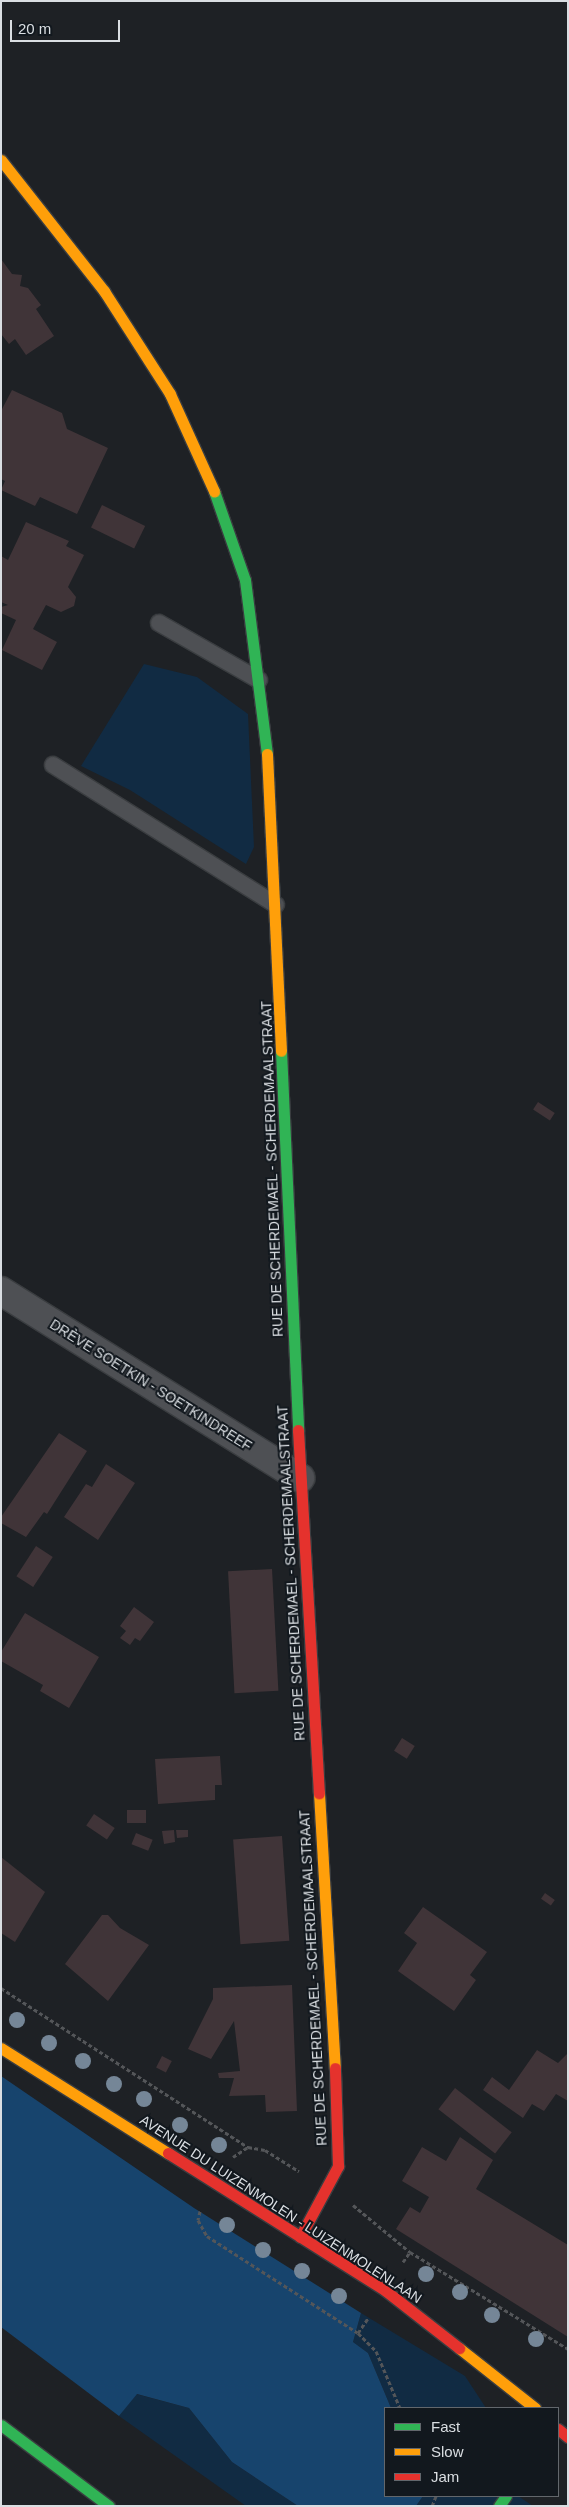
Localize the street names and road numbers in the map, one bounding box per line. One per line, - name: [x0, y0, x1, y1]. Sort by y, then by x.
- street label: RUE DE SCHERDEMAEL - SCHERDEMAALSTRAAT: [258, 1001, 286, 1337]
- street label: DRÈVE SOETKIN - SOETKINDREEF: [47, 1316, 255, 1454]
- street label: RUE DE SCHERDEMAEL - SCHERDEMAALSTRAAT: [274, 1405, 308, 1741]
- street label: RUE DE SCHERDEMAEL - SCHERDEMAALSTRAAT: [296, 1810, 330, 2146]
- street label: AVENUE DU LUIZENMOLEN - LUIZENMOLENLAAN: [137, 2111, 425, 2307]

